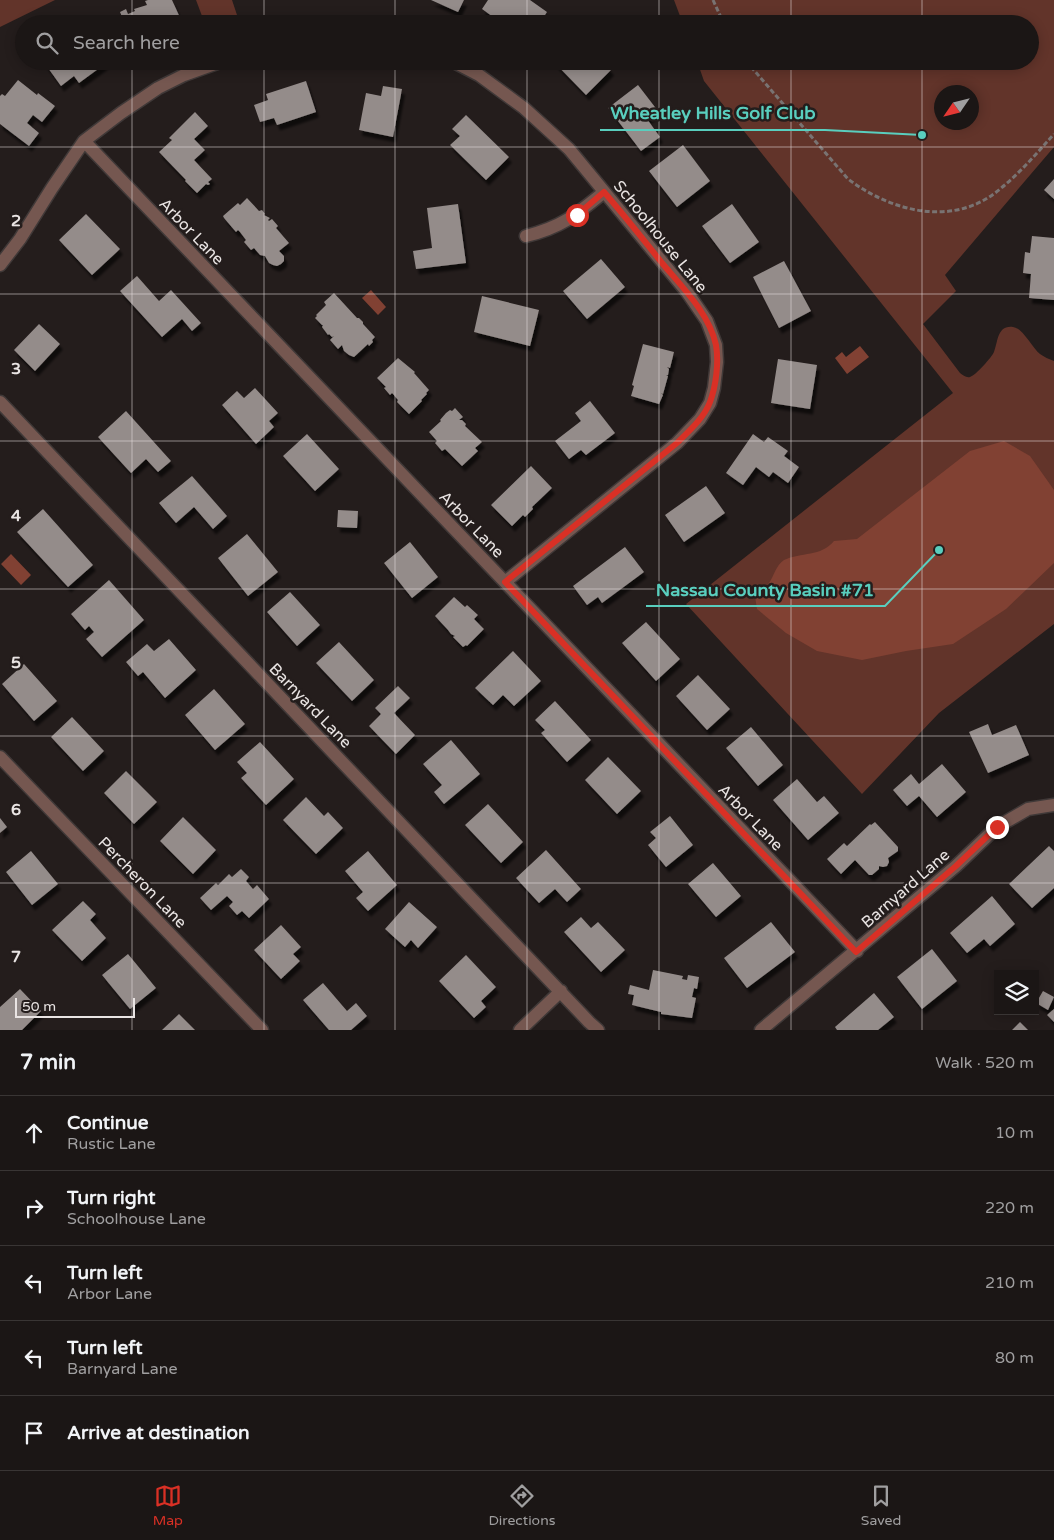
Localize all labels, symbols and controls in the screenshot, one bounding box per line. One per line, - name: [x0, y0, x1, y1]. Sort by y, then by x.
- search box: [15, 15, 1039, 70]
- icon: search: [33, 29, 61, 57]
- text: Search here: [73, 32, 180, 54]
- north arrow: [934, 85, 979, 130]
- callout: Wheatley Hills Golf Club: [600, 97, 825, 130]
- text: Wheatley Hills Golf Club: [610, 102, 816, 124]
- street label: Schoolhouse Lane: [609, 176, 712, 297]
- street label: Arbor Lane: [155, 194, 228, 269]
- route start: [566, 204, 589, 227]
- text: 2: [11, 211, 21, 231]
- text: 3: [11, 359, 21, 379]
- street label: Arbor Lane: [435, 487, 508, 562]
- text: 4: [11, 506, 21, 526]
- callout: Nassau County Basin #71: [646, 573, 885, 606]
- text: Nassau County Basin #71: [656, 579, 874, 601]
- text: 5: [11, 653, 21, 673]
- street label: Barnyard Lane: [265, 659, 356, 752]
- street label: Arbor Lane: [714, 780, 787, 855]
- text: 6: [11, 800, 21, 820]
- route end: [986, 816, 1009, 839]
- street label: Percheron Lane: [94, 833, 191, 933]
- street label: Barnyard Lane: [857, 845, 954, 933]
- text: 7: [11, 947, 21, 967]
- map controls: [994, 970, 1039, 1015]
- button: layers: [994, 970, 1039, 1015]
- scale bar: [15, 995, 135, 1018]
- text: 50 m: [22, 998, 56, 1015]
- text: 7 min: [20, 1050, 76, 1075]
- text: Walk · 520 m: [935, 1053, 1034, 1073]
- text: Continue: [67, 1112, 149, 1134]
- icon: ahead: [20, 1119, 48, 1147]
- text: 10 m: [995, 1123, 1034, 1143]
- text: Rustic Lane: [67, 1134, 156, 1154]
- text: Turn right: [67, 1187, 155, 1209]
- icon: right: [20, 1194, 48, 1222]
- text: 220 m: [985, 1198, 1034, 1218]
- text: Schoolhouse Lane: [67, 1209, 206, 1229]
- text: Turn left: [67, 1262, 143, 1284]
- icon: left: [20, 1269, 48, 1297]
- text: 210 m: [985, 1273, 1034, 1293]
- text: Arbor Lane: [67, 1284, 152, 1304]
- text: Turn left: [67, 1337, 143, 1359]
- icon: left: [20, 1344, 48, 1372]
- text: 80 m: [995, 1348, 1034, 1368]
- text: Barnyard Lane: [67, 1359, 177, 1379]
- icon: arrive: [20, 1419, 48, 1447]
- text: Arrive at destination: [67, 1422, 250, 1444]
- tab: Map: [153, 1482, 183, 1529]
- tab: Directions: [488, 1482, 555, 1529]
- tab: Saved: [861, 1482, 901, 1529]

